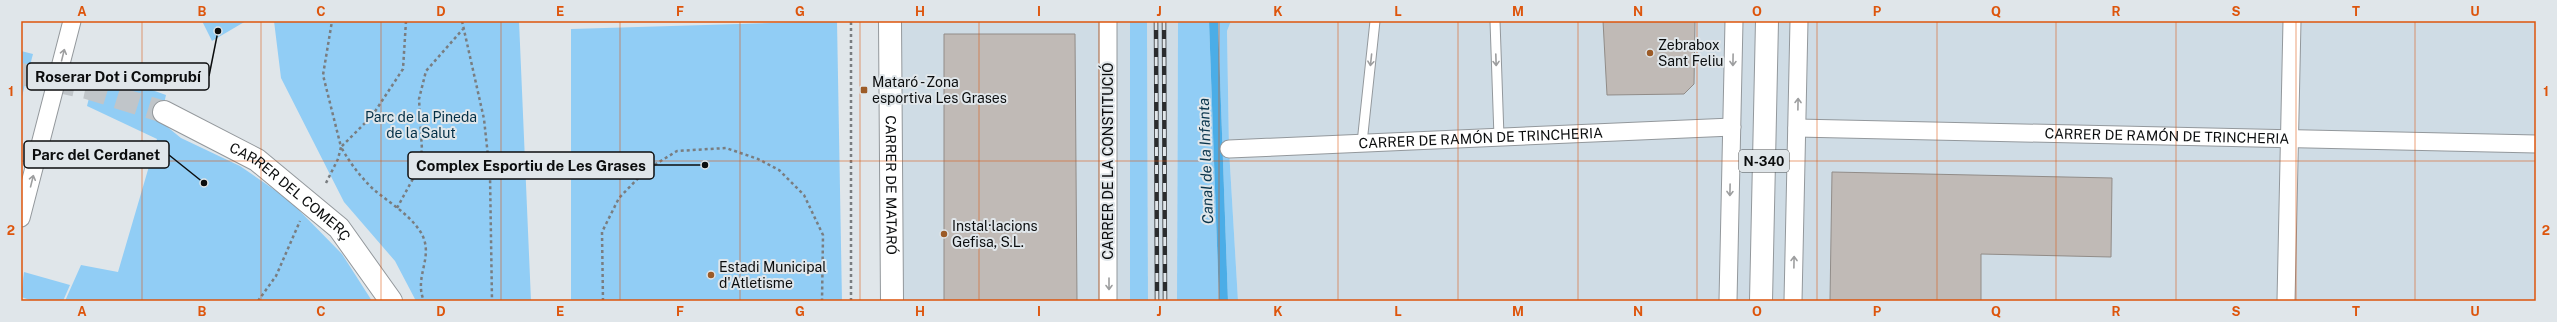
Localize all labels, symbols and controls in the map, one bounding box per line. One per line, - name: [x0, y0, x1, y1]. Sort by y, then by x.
- text: A: [77, 4, 87, 19]
- text: B: [198, 4, 207, 19]
- text: C: [316, 4, 326, 19]
- text: D: [436, 4, 446, 19]
- text: E: [556, 4, 564, 19]
- text: F: [676, 4, 684, 19]
- text: G: [795, 4, 805, 19]
- text: H: [915, 4, 925, 19]
- text: I: [1037, 4, 1041, 19]
- text: J: [1156, 4, 1162, 19]
- text: K: [1273, 4, 1283, 19]
- text: L: [1394, 4, 1402, 19]
- text: M: [1512, 4, 1524, 19]
- text: N: [1633, 4, 1643, 19]
- text: O: [1752, 4, 1762, 19]
- text: P: [1873, 4, 1882, 19]
- text: Q: [1991, 4, 2001, 19]
- text: R: [2111, 4, 2121, 19]
- text: S: [2232, 4, 2241, 19]
- text: T: [2352, 4, 2360, 19]
- text: U: [2470, 4, 2480, 19]
- place label: Zebrabox Sant Feliu: [1658, 37, 1724, 69]
- marker: Zebrabox Sant Feliu: [1645, 48, 1655, 58]
- one-way arrow: [60, 49, 68, 62]
- one-way arrow: [1367, 53, 1375, 66]
- one-way arrow: [1492, 53, 1500, 66]
- one-way arrow: [1729, 53, 1737, 66]
- street label: CARRER DE LA CONSTITUCIÓ: [1098, 62, 1116, 260]
- callout: Roserar Dot i Comprubí: [27, 63, 209, 90]
- text: Roserar Dot i Comprubí: [35, 68, 202, 85]
- place label: Mataró - Zona esportiva Les Grases: [872, 74, 1007, 106]
- text: 1: [8, 84, 14, 99]
- text: 1: [2543, 84, 2549, 99]
- marker: Mataró - Zona esportiva Les Grases: [859, 85, 869, 95]
- water label: Canal de la Infanta: [1195, 98, 1216, 224]
- one-way arrow: [1794, 98, 1801, 111]
- park label: Parc de la Pineda de la Salut: [365, 109, 477, 141]
- street label: CARRER DE MATARÓ: [883, 115, 902, 255]
- street label: CARRER DE RAMÓN DE TRINCHERIA: [1358, 125, 1603, 151]
- street label: CARRER DE RAMÓN DE TRINCHERIA: [2044, 125, 2289, 147]
- street label: CARRER DEL COMERÇ: [227, 139, 354, 244]
- callout: Parc del Cerdanet: [24, 141, 169, 168]
- text: Parc del Cerdanet: [32, 146, 160, 163]
- road number: N-340: [1739, 150, 1789, 172]
- callout: Complex Esportiu de Les Grases: [408, 152, 654, 179]
- text: Complex Esportiu de Les Grases: [416, 157, 646, 174]
- one-way arrow: [29, 175, 36, 188]
- one-way arrow: [1726, 183, 1734, 196]
- place label: Instal·lacions Gefisa, S.L.: [952, 218, 1037, 250]
- text: 2: [7, 223, 15, 238]
- text: 2: [2542, 223, 2550, 238]
- marker: Instal·lacions Gefisa, S.L.: [939, 229, 949, 239]
- one-way arrow: [1790, 256, 1798, 269]
- place label: Estadi Municipal d'Atletisme: [719, 259, 826, 291]
- marker: Estadi Municipal d'Atletisme: [706, 270, 716, 280]
- one-way arrow: [1105, 277, 1113, 290]
- text: A: [77, 304, 87, 319]
- text: B: [198, 304, 207, 319]
- text: C: [316, 304, 326, 319]
- text: D: [436, 304, 446, 319]
- text: E: [556, 304, 564, 319]
- text: F: [676, 304, 684, 319]
- text: G: [795, 304, 805, 319]
- text: H: [915, 304, 925, 319]
- text: I: [1037, 304, 1041, 319]
- text: J: [1156, 304, 1162, 319]
- text: K: [1273, 304, 1283, 319]
- text: L: [1394, 304, 1402, 319]
- text: M: [1512, 304, 1524, 319]
- text: N: [1633, 304, 1643, 319]
- text: O: [1752, 304, 1762, 319]
- text: P: [1873, 304, 1882, 319]
- text: Q: [1991, 304, 2001, 319]
- text: R: [2111, 304, 2121, 319]
- text: S: [2232, 304, 2241, 319]
- text: T: [2352, 304, 2360, 319]
- text: U: [2470, 304, 2480, 319]

